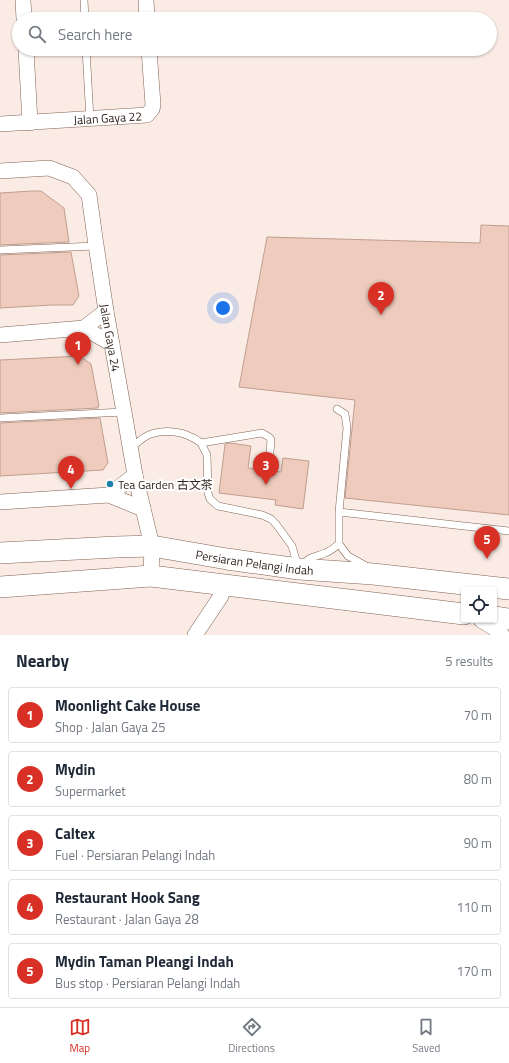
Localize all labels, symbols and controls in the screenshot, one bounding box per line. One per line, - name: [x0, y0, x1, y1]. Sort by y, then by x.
- search box: [12, 12, 497, 56]
- icon: search: [26, 23, 48, 45]
- text: Search here: [58, 23, 132, 46]
- street label: Jalan Gaya 22: [73, 106, 143, 129]
- pin: 2: [368, 282, 394, 315]
- your location: [213, 298, 233, 318]
- street label: Jalan Gaya 24: [96, 302, 126, 373]
- pin: 1: [65, 332, 91, 365]
- pin: 3: [253, 452, 279, 485]
- pin: 4: [58, 456, 84, 489]
- place label: Tea Garden 古文茶: [118, 475, 213, 494]
- marker: Tea Garden 古文茶: [105, 479, 115, 489]
- pin: 5: [474, 526, 500, 559]
- street label: Persiaran Pelangi Indah: [194, 544, 314, 579]
- map controls: [461, 587, 497, 623]
- button: locate: [461, 587, 497, 623]
- text: Nearby: [16, 648, 69, 674]
- text: 5 results: [445, 651, 493, 671]
- text: Moonlight Cake House: [55, 694, 200, 717]
- text: 1: [26, 705, 34, 725]
- text: 70 m: [464, 705, 492, 725]
- text: Shop · Jalan Gaya 25: [55, 717, 165, 737]
- text: Mydin: [55, 758, 96, 781]
- text: 2: [26, 769, 34, 789]
- text: 80 m: [464, 769, 492, 789]
- text: Supermarket: [55, 781, 126, 801]
- text: Caltex: [55, 822, 95, 845]
- text: 3: [26, 833, 34, 853]
- text: 90 m: [464, 833, 492, 853]
- text: Fuel · Persiaran Pelangi Indah: [55, 845, 215, 865]
- text: Restaurant Hook Sang: [55, 886, 200, 909]
- text: 4: [26, 897, 34, 917]
- text: 110 m: [456, 897, 492, 917]
- text: Restaurant · Jalan Gaya 28: [55, 909, 199, 929]
- text: Mydin Taman Pleangi Indah: [55, 950, 234, 973]
- text: 5: [26, 961, 34, 981]
- text: 170 m: [456, 961, 492, 981]
- text: Bus stop · Persiaran Pelangi Indah: [55, 973, 240, 993]
- tab: Map: [69, 1016, 91, 1056]
- tab: Directions: [228, 1016, 275, 1056]
- tab: Saved: [412, 1016, 440, 1056]

